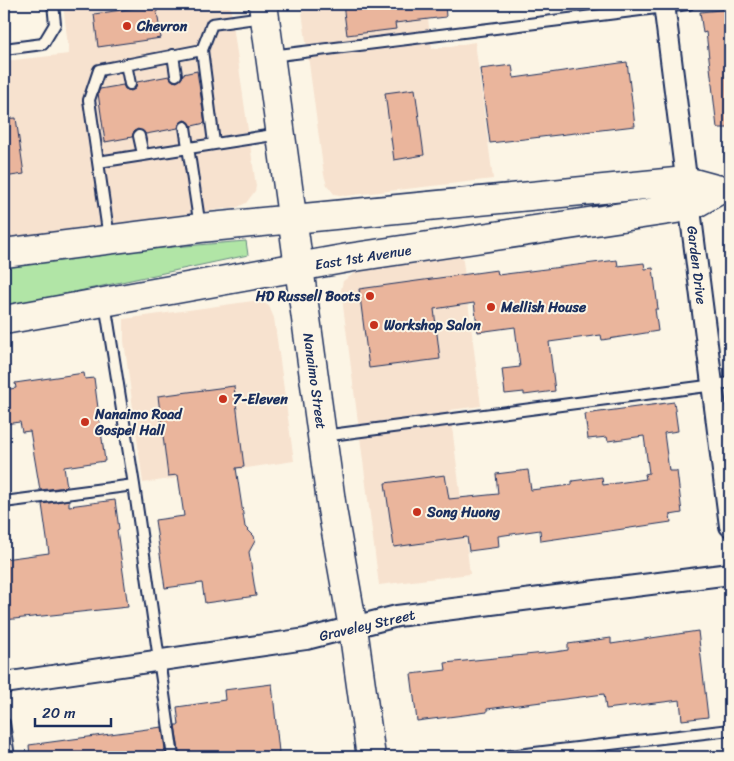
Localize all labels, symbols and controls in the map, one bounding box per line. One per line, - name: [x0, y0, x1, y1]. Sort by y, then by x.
- place label: Chevron: [136, 14, 188, 39]
- marker: Chevron: [121, 20, 133, 32]
- street label: Garden Drive: [679, 224, 714, 306]
- street label: East 1st Avenue: [313, 238, 413, 277]
- place label: HD Russell Boots: [255, 284, 360, 309]
- marker: HD Russell Boots: [364, 290, 376, 302]
- place label: Mellish House: [500, 295, 587, 320]
- marker: Mellish House: [485, 301, 497, 313]
- place label: Workshop Salon: [384, 313, 481, 338]
- marker: Workshop Salon: [368, 319, 380, 331]
- street label: Nanaimo Street: [295, 331, 334, 431]
- place label: 7-Eleven: [233, 387, 288, 412]
- marker: 7-Eleven: [217, 393, 229, 405]
- place label: Nanaimo Road Gospel Hall: [94, 402, 183, 443]
- marker: Nanaimo Road Gospel Hall: [79, 416, 91, 428]
- place label: Song Huong: [426, 500, 501, 525]
- marker: Song Huong: [411, 506, 423, 518]
- street label: Graveley Street: [317, 602, 418, 649]
- scale bar: [35, 696, 111, 728]
- text: 20 m: [42, 700, 76, 726]

